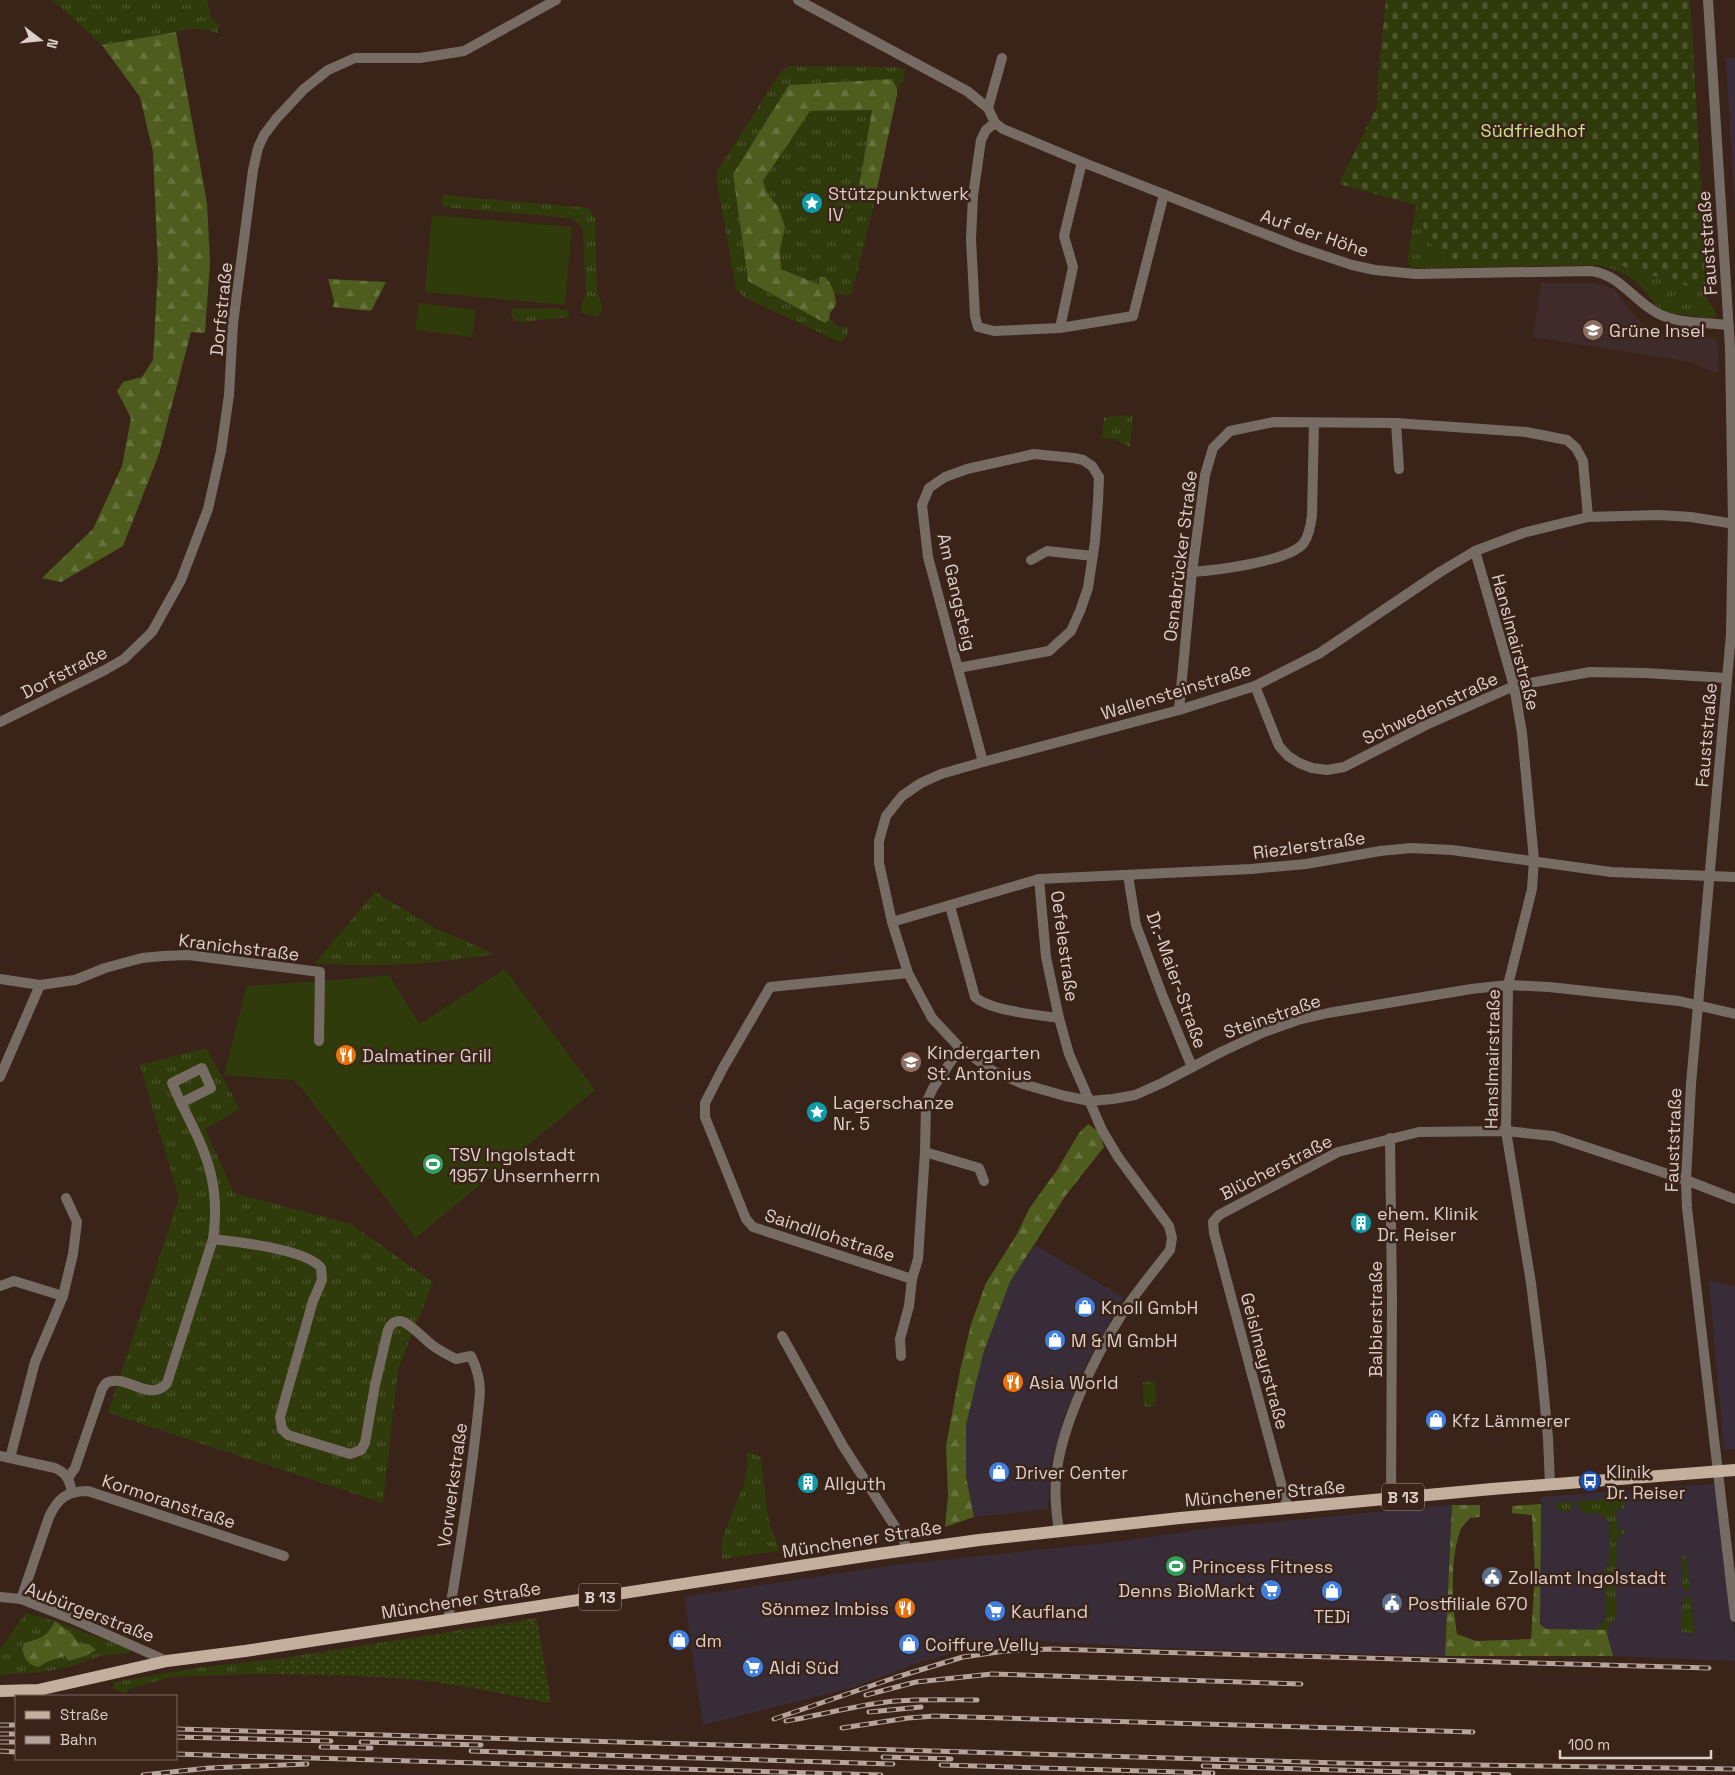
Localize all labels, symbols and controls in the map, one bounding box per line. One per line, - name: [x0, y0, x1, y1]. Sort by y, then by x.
- north arrow: [15, 15, 65, 65]
- text: N: [43, 37, 62, 51]
- park label: Südfriedhof: [1481, 119, 1585, 142]
- place label: Stützpunktwerk IV: [828, 182, 969, 226]
- street label: Fauststraße: [1692, 190, 1722, 296]
- place icon: Stützpunktwerk IV: [800, 191, 824, 215]
- street label: Auf der Höhe: [1258, 204, 1372, 262]
- street label: Dorfstraße: [205, 261, 237, 357]
- school or university icon: Grüne Insel: [1581, 318, 1605, 342]
- place label: Grüne Insel: [1609, 319, 1705, 342]
- street label: Osnabrücker Straße: [1158, 469, 1202, 643]
- street label: Am Gangsteig: [932, 531, 982, 653]
- street label: Hanslmairstraße: [1487, 571, 1545, 713]
- street label: Dorfstraße: [17, 640, 111, 704]
- street label: Wallensteinstraße: [1098, 657, 1254, 725]
- street label: Schwedenstraße: [1358, 666, 1502, 750]
- street label: Fauststraße: [1690, 682, 1722, 788]
- street label: Riezlerstraße: [1251, 826, 1367, 864]
- street label: Oefelestraße: [1046, 889, 1084, 1003]
- street label: Dr.-Maier-Straße: [1142, 908, 1212, 1052]
- street label: Kranichstraße: [177, 928, 301, 966]
- street label: Steinstraße: [1220, 989, 1324, 1043]
- street label: Hanslmairstraße: [1479, 989, 1505, 1129]
- place label: Kindergarten St. Antonius: [927, 1041, 1040, 1085]
- restaurant icon: Dalmatiner Grill: [334, 1043, 358, 1067]
- place label: Dalmatiner Grill: [362, 1044, 492, 1067]
- school or university icon: Kindergarten St. Antonius: [899, 1050, 923, 1074]
- street label: Fauststraße: [1660, 1087, 1686, 1193]
- place label: Lagerschanze Nr. 5: [833, 1091, 954, 1135]
- place icon: Lagerschanze Nr. 5: [805, 1100, 829, 1124]
- street label: Blücherstraße: [1216, 1129, 1336, 1205]
- place label: TSV Ingolstadt 1957 Unsernherrn: [449, 1143, 600, 1187]
- sports icon: TSV Ingolstadt 1957 Unsernherrn: [421, 1152, 445, 1176]
- place label: ehem. Klinik Dr. Reiser: [1377, 1202, 1479, 1246]
- street label: Saindllohstraße: [762, 1203, 898, 1267]
- building icon: ehem. Klinik Dr. Reiser: [1349, 1211, 1373, 1235]
- street label: Balbierstraße: [1364, 1261, 1387, 1377]
- street label: Geislmayrstraße: [1236, 1290, 1294, 1432]
- shop icon: Knoll GmbH: [1073, 1295, 1097, 1319]
- place label: Knoll GmbH: [1101, 1296, 1198, 1319]
- shop icon: M & M GmbH: [1043, 1328, 1067, 1352]
- place label: M & M GmbH: [1071, 1329, 1178, 1352]
- restaurant icon: Asia World: [1001, 1370, 1025, 1394]
- place label: Asia World: [1029, 1371, 1119, 1394]
- shop icon: Kfz Lämmerer: [1424, 1408, 1448, 1432]
- place label: Kfz Lämmerer: [1452, 1409, 1570, 1432]
- street label: Vorwerkstraße: [432, 1421, 472, 1549]
- shop icon: Driver Center: [987, 1460, 1011, 1484]
- place label: Klinik Dr. Reiser: [1606, 1460, 1686, 1504]
- place label: Driver Center: [1015, 1461, 1128, 1484]
- street label: Kormoranstraße: [99, 1469, 239, 1533]
- bus stop icon: Klinik Dr. Reiser: [1578, 1469, 1602, 1493]
- building icon: Allguth: [796, 1471, 820, 1495]
- place label: Allguth: [824, 1472, 886, 1495]
- street label: Münchener Straße: [1184, 1475, 1346, 1511]
- road number: B 13: [1382, 1484, 1424, 1510]
- street label: Münchener Straße: [781, 1515, 943, 1563]
- sports icon: Princess Fitness: [1164, 1554, 1188, 1578]
- place label: Princess Fitness: [1192, 1555, 1333, 1578]
- public building icon: Zollamt Ingolstadt: [1480, 1565, 1504, 1589]
- place label: Zollamt Ingolstadt: [1508, 1566, 1667, 1589]
- street label: Münchener Straße: [380, 1576, 542, 1624]
- street label: Aubürgerstraße: [22, 1577, 158, 1647]
- supermarket icon: Denns BioMarkt: [1259, 1578, 1283, 1602]
- place label: Denns BioMarkt: [1118, 1579, 1255, 1602]
- shop icon: TEDi: [1320, 1579, 1344, 1603]
- road number: B 13: [579, 1584, 621, 1610]
- public building icon: Postfiliale 670: [1380, 1591, 1404, 1615]
- place label: Postfiliale 670: [1408, 1592, 1528, 1615]
- restaurant icon: Sönmez Imbiss: [893, 1596, 917, 1620]
- place label: Sönmez Imbiss: [761, 1597, 889, 1620]
- supermarket icon: Kaufland: [983, 1599, 1007, 1623]
- place label: Kaufland: [1011, 1600, 1088, 1623]
- place label: TEDi: [1313, 1605, 1351, 1628]
- shop icon: dm: [667, 1628, 691, 1652]
- place label: dm: [695, 1629, 722, 1652]
- shop icon: Coiffure Velly: [897, 1632, 921, 1656]
- place label: Coiffure Velly: [925, 1633, 1039, 1656]
- supermarket icon: Aldi Süd: [741, 1655, 765, 1679]
- place label: Aldi Süd: [769, 1656, 839, 1679]
- legend: [15, 1695, 178, 1760]
- text: Straße: [60, 1705, 109, 1724]
- scale bar: [1560, 1728, 1711, 1760]
- text: Bahn: [60, 1730, 97, 1749]
- text: 100 m: [1568, 1735, 1610, 1754]

